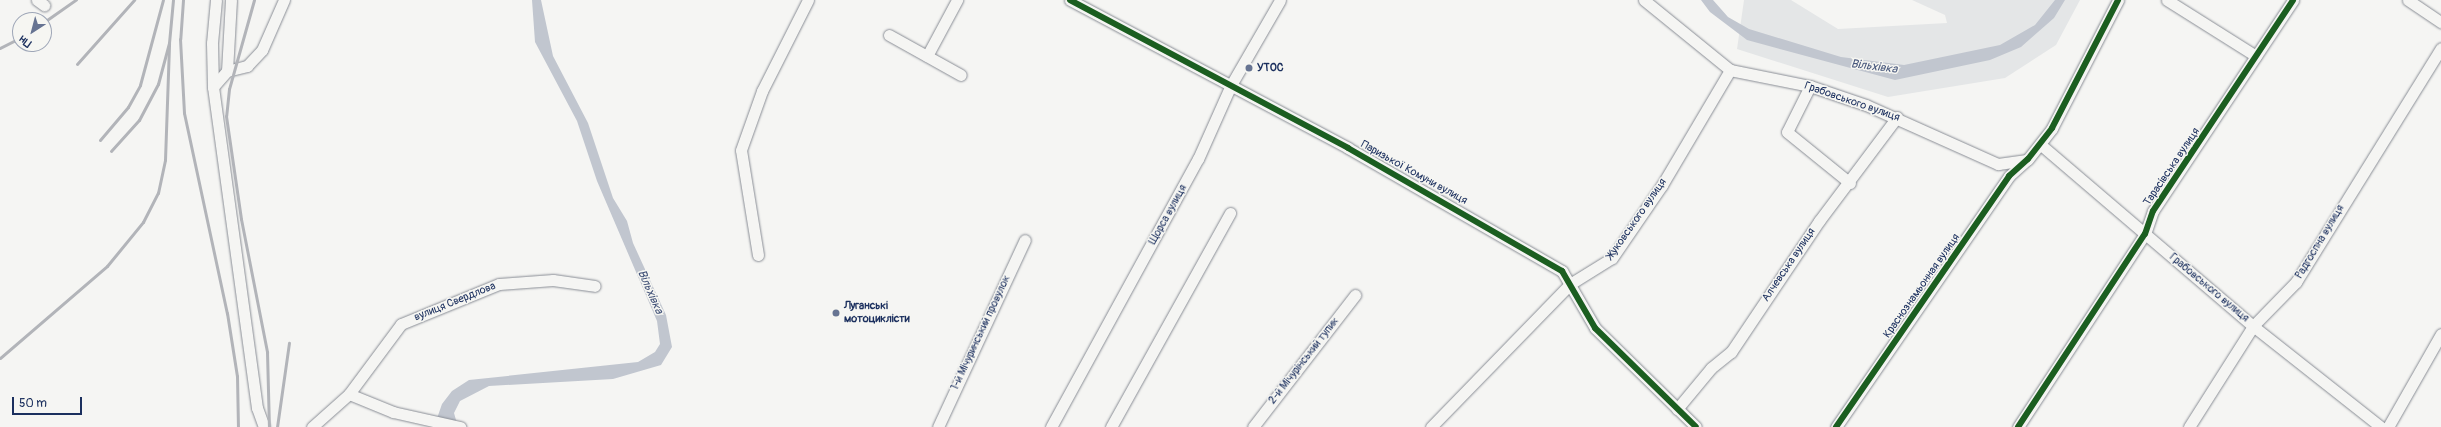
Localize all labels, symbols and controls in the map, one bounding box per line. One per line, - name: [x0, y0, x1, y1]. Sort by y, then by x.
- north arrow: [12, 12, 52, 52]
- text: Пн: [17, 32, 34, 50]
- water label: Вільхівка: [1850, 57, 1898, 77]
- place label: УТОС: [1257, 61, 1283, 75]
- marker: УТОС: [1244, 63, 1254, 73]
- street label: Грабовського вулиця: [1803, 79, 1901, 125]
- street label: Тарасівська вулиця: [2141, 126, 2203, 208]
- street label: Паризької Комуни вулиця: [1358, 138, 1470, 208]
- street label: Жуковського вулиця: [1604, 176, 1670, 262]
- street label: Щорса вулиця: [1146, 183, 1190, 247]
- street label: Радгоспна вулиця: [2293, 203, 2347, 281]
- street label: Алчевська вулиця: [1759, 226, 1819, 304]
- street label: Краснознамьонная вулиця: [1881, 231, 1963, 341]
- street label: Грабовського вулиця: [2166, 251, 2252, 325]
- water label: Вільхівка: [634, 268, 666, 316]
- street label: 1-й Мічуринський провулок: [949, 273, 1013, 393]
- street label: вулиця Свердлова: [412, 280, 498, 324]
- place label: Луганські мотоциклісти: [844, 300, 910, 326]
- marker: Луганські мотоциклісти: [831, 308, 841, 318]
- street label: 2-й Мічурінський тупик: [1266, 315, 1342, 407]
- scale bar: [14, 389, 84, 415]
- text: 50 m: [19, 396, 47, 411]

